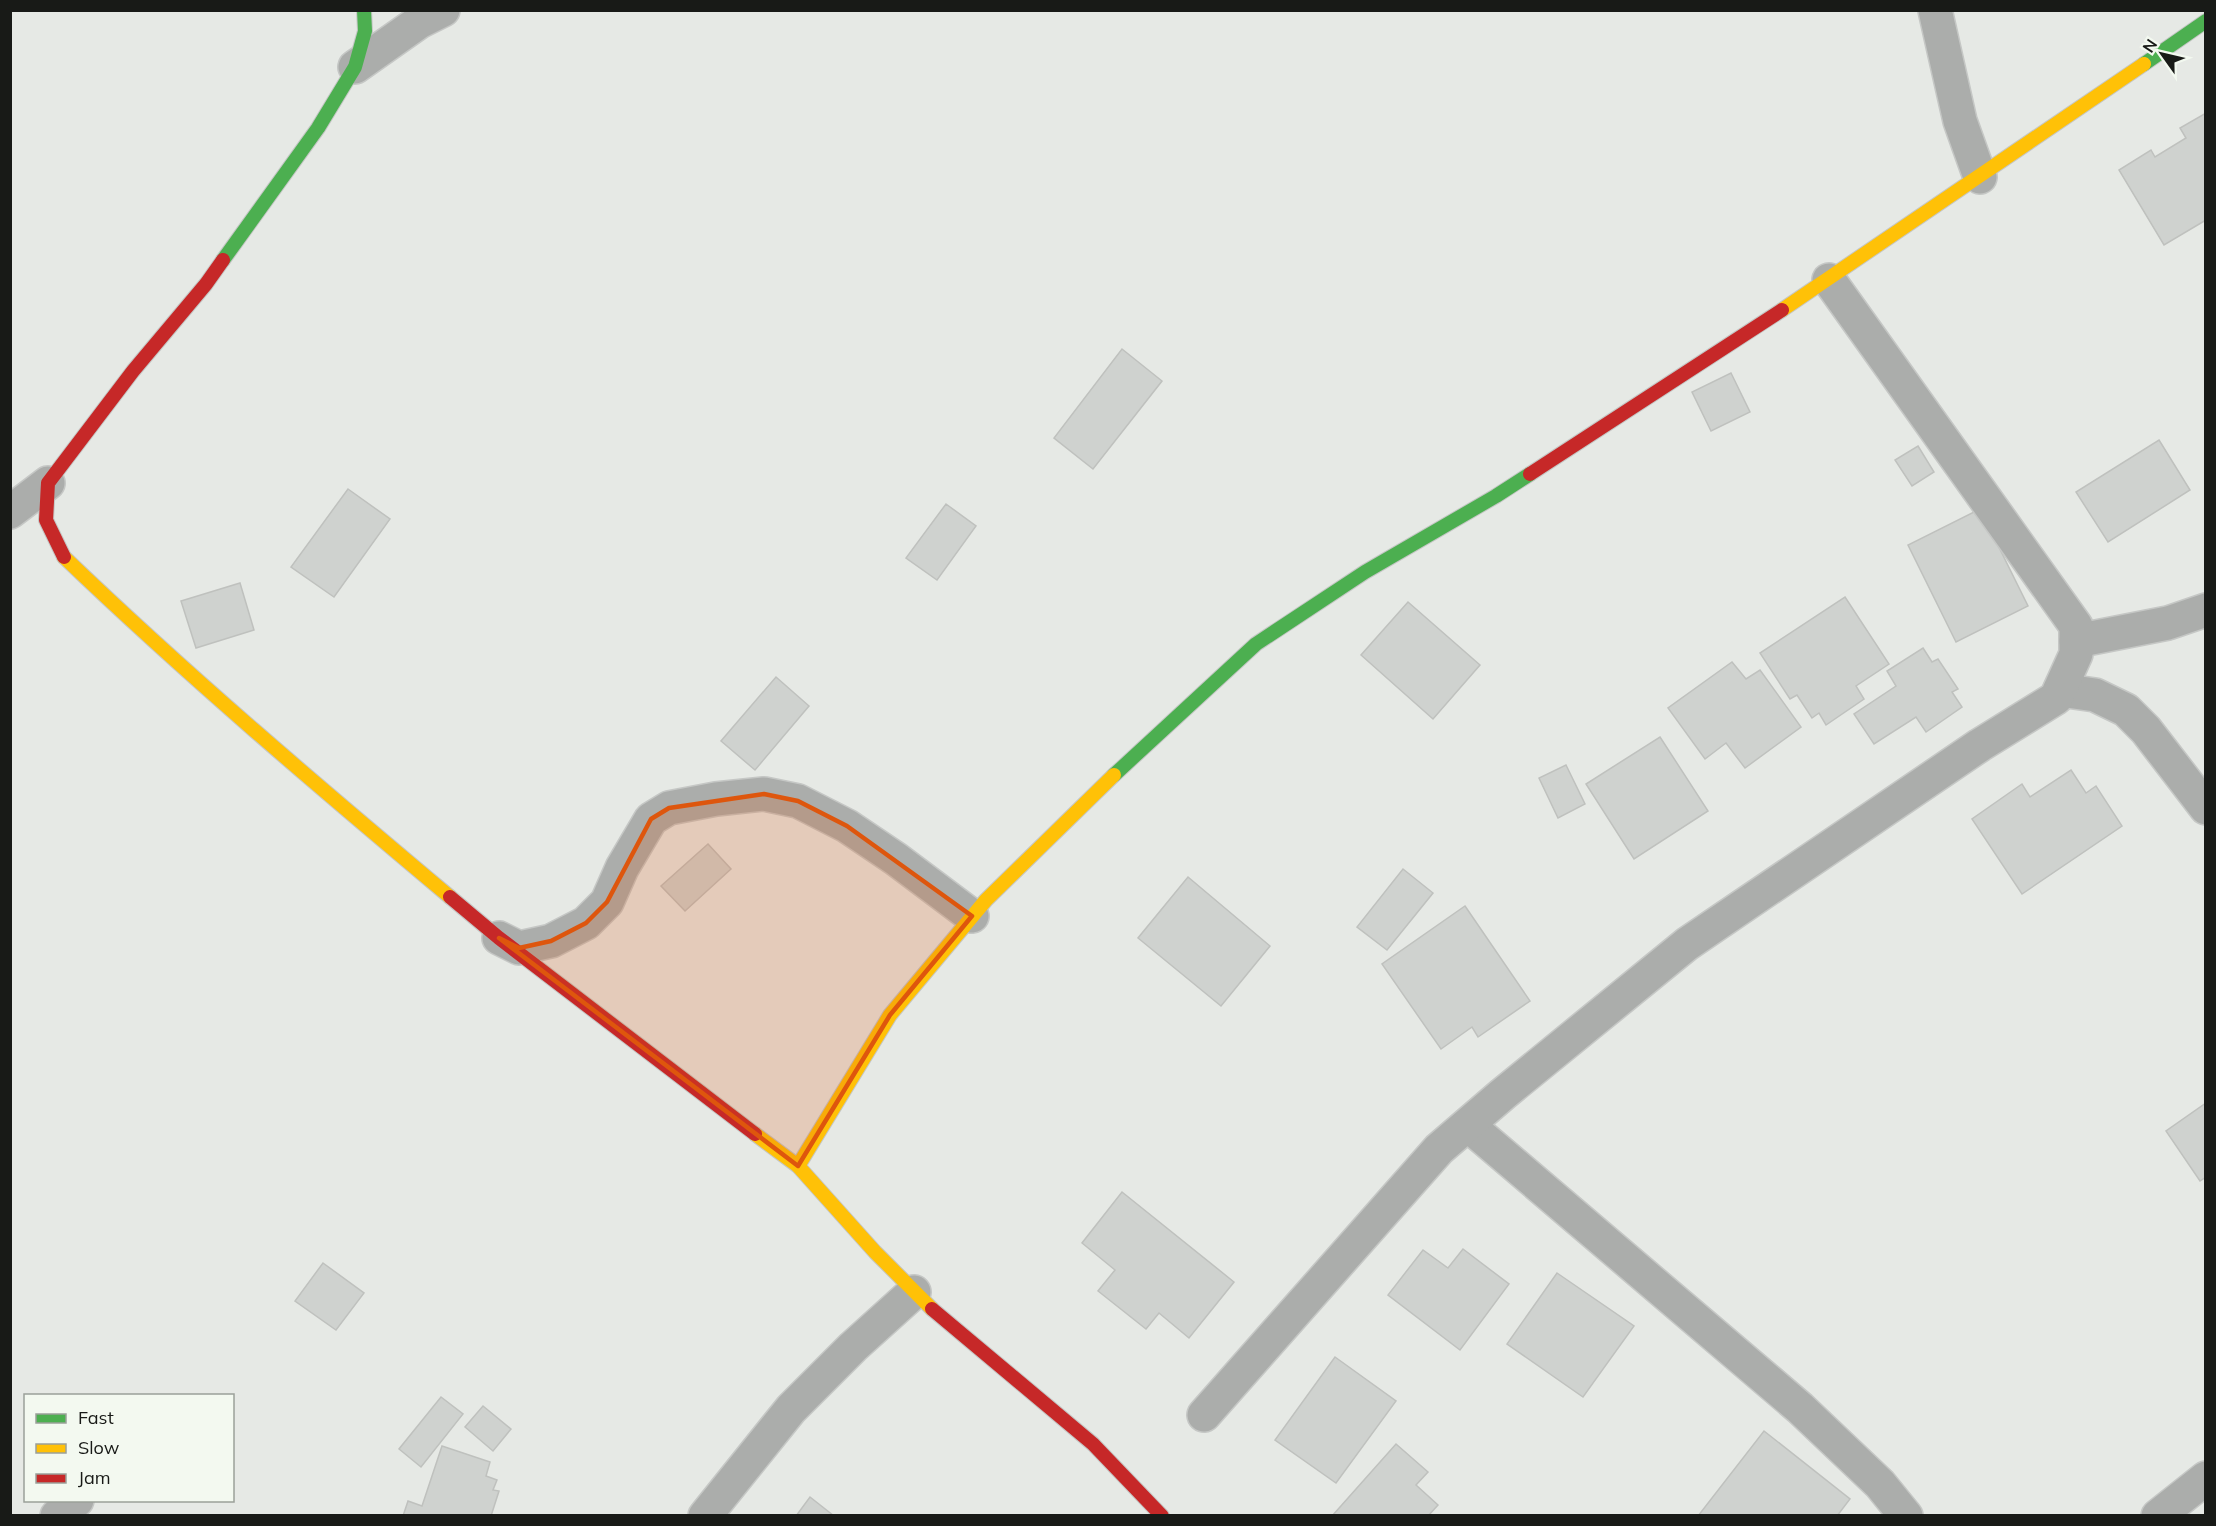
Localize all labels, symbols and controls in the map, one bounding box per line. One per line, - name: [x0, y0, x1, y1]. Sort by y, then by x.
- north arrow: [2132, 24, 2192, 84]
- text: N: [2138, 35, 2161, 56]
- legend: [24, 1394, 234, 1502]
- text: Fast: [78, 1406, 114, 1429]
- text: Slow: [78, 1436, 120, 1459]
- text: Jam: [78, 1466, 111, 1489]

